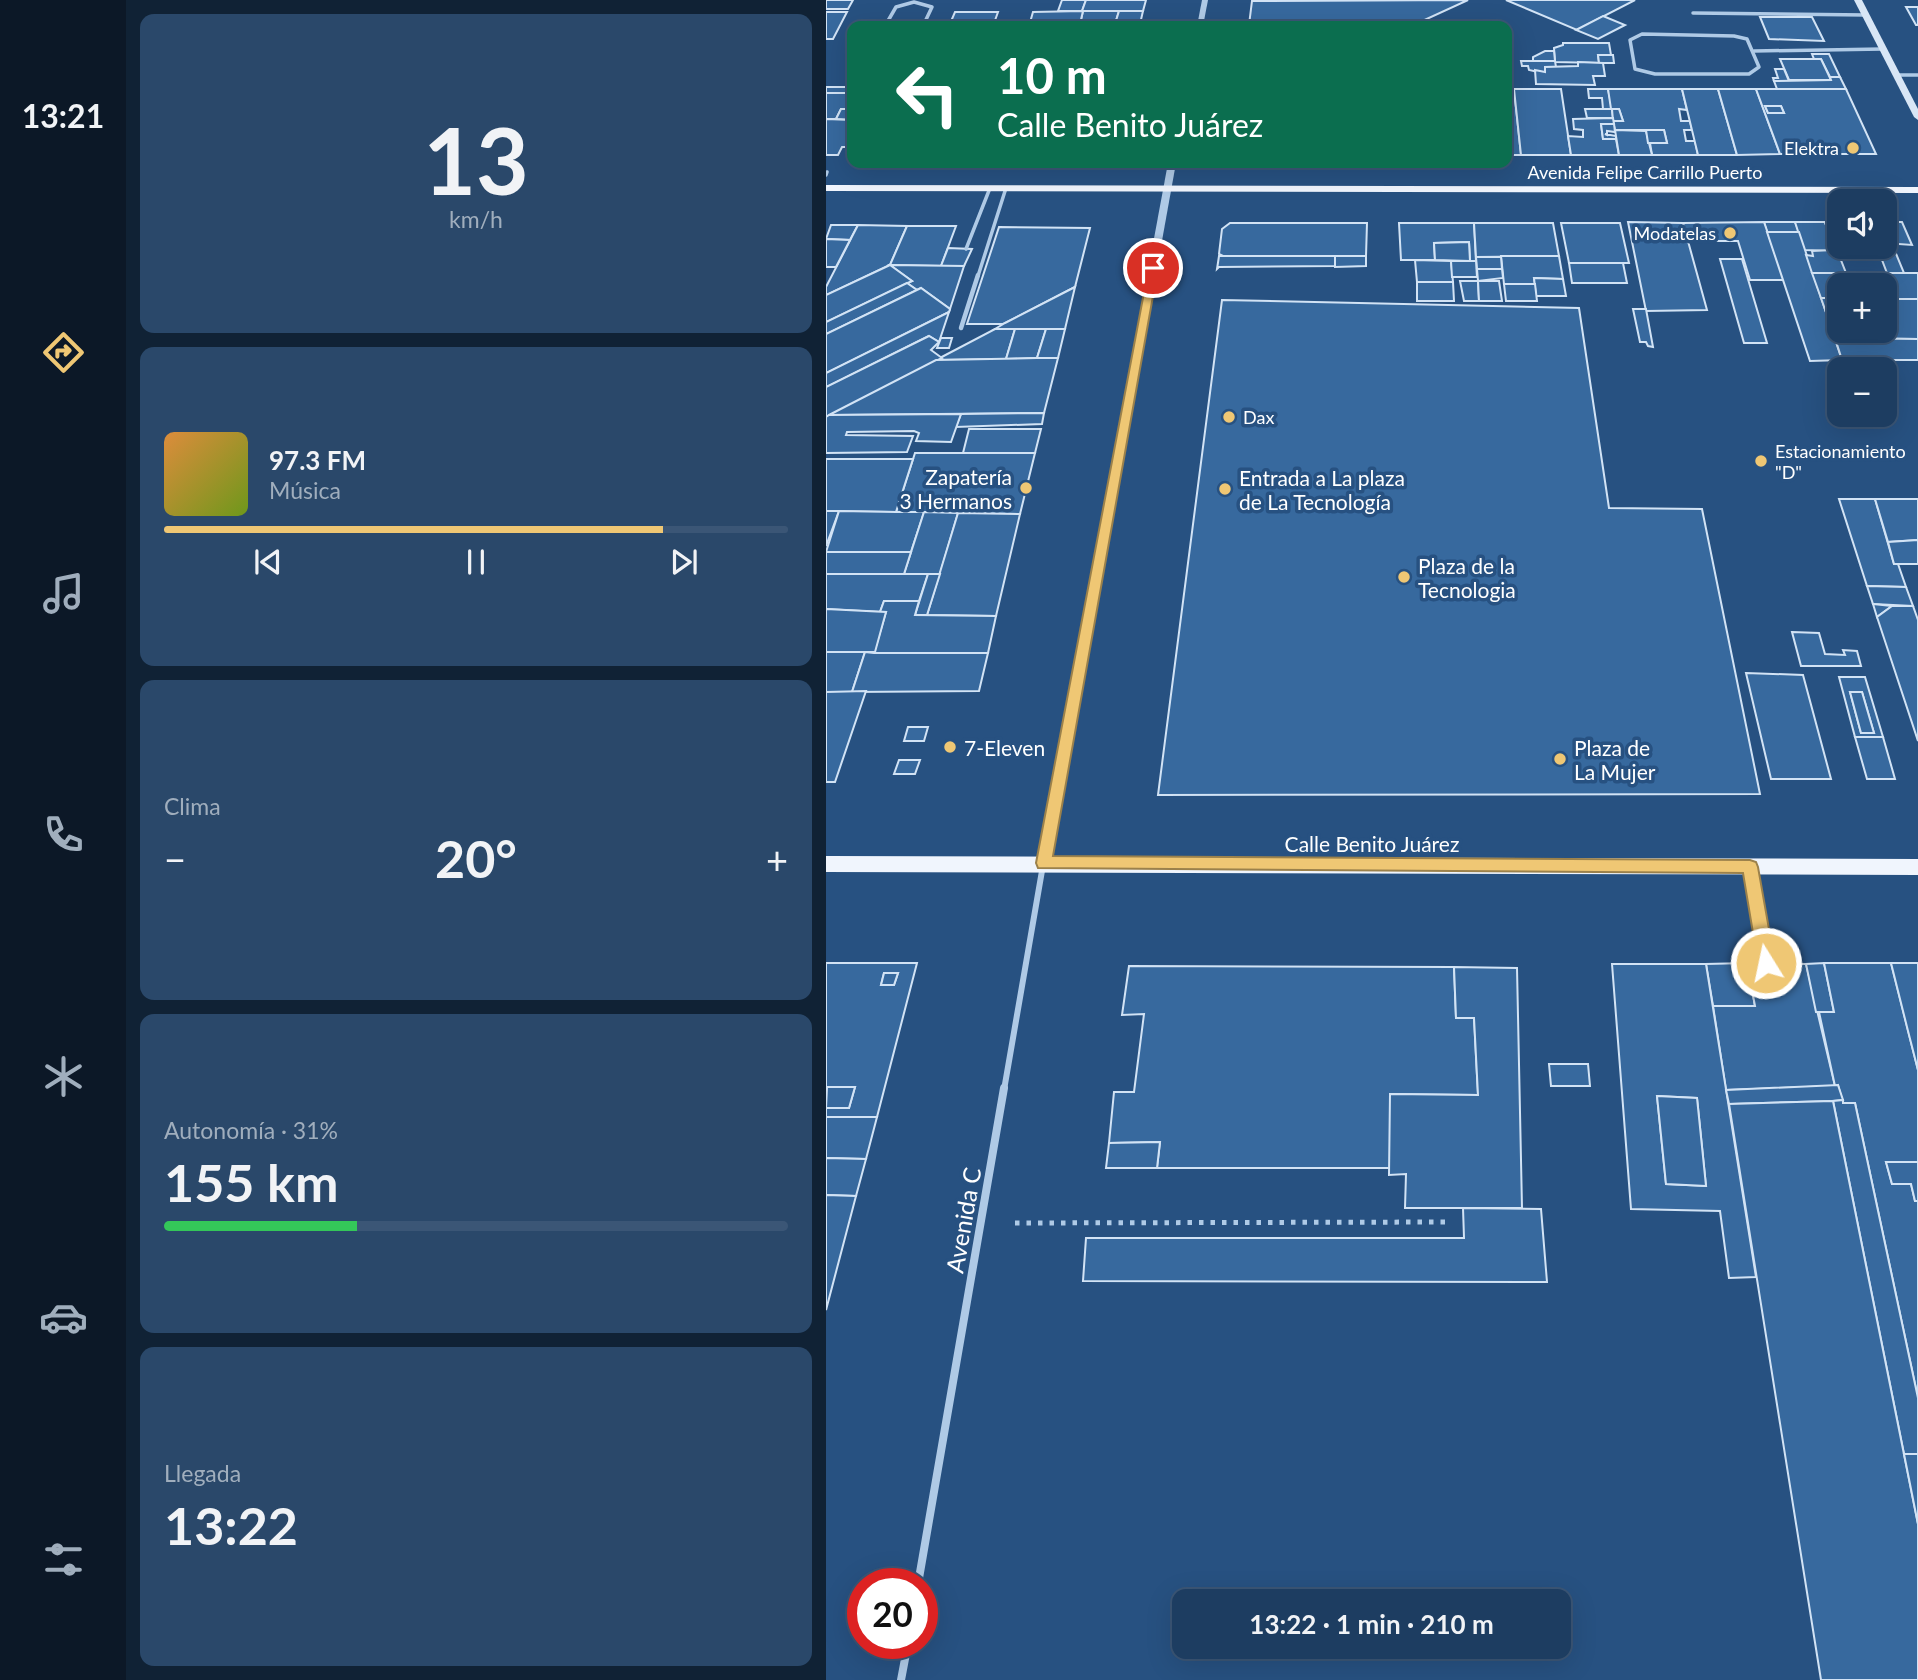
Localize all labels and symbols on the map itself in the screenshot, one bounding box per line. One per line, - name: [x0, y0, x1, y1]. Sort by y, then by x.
- place label: Elektra: [1784, 137, 1839, 159]
- marker: Elektra: [1845, 140, 1861, 156]
- street label: Avenida Felipe Carrillo Puerto: [1528, 161, 1762, 183]
- place label: Modatelas: [1634, 222, 1716, 244]
- marker: Modatelas: [1722, 225, 1738, 241]
- pin: [1123, 238, 1183, 298]
- place label: Dax: [1243, 406, 1274, 428]
- marker: Dax: [1221, 409, 1237, 425]
- place label: Estacionamiento "D": [1775, 440, 1906, 483]
- marker: Estacionamiento "D": [1753, 453, 1769, 469]
- place label: Zapatería 3 Hermanos: [900, 464, 1012, 513]
- place label: Entrada a La plaza de La Tecnología: [1239, 465, 1405, 514]
- marker: Zapatería 3 Hermanos: [1018, 480, 1034, 496]
- marker: Entrada a La plaza de La Tecnología: [1217, 481, 1233, 497]
- place label: Plaza de la Tecnologia: [1418, 553, 1516, 602]
- marker: Plaza de la Tecnologia: [1396, 569, 1412, 585]
- place label: 7-Eleven: [964, 735, 1045, 760]
- place label: Plaza de La Mujer: [1574, 735, 1656, 784]
- marker: 7-Eleven: [942, 739, 958, 755]
- marker: Plaza de La Mujer: [1552, 751, 1568, 767]
- street label: Calle Benito Juárez: [1285, 831, 1459, 856]
- position arrow: [1729, 926, 1803, 1000]
- street label: Avenida C: [939, 1165, 987, 1275]
- speed limit sign: 20: [847, 1568, 938, 1659]

